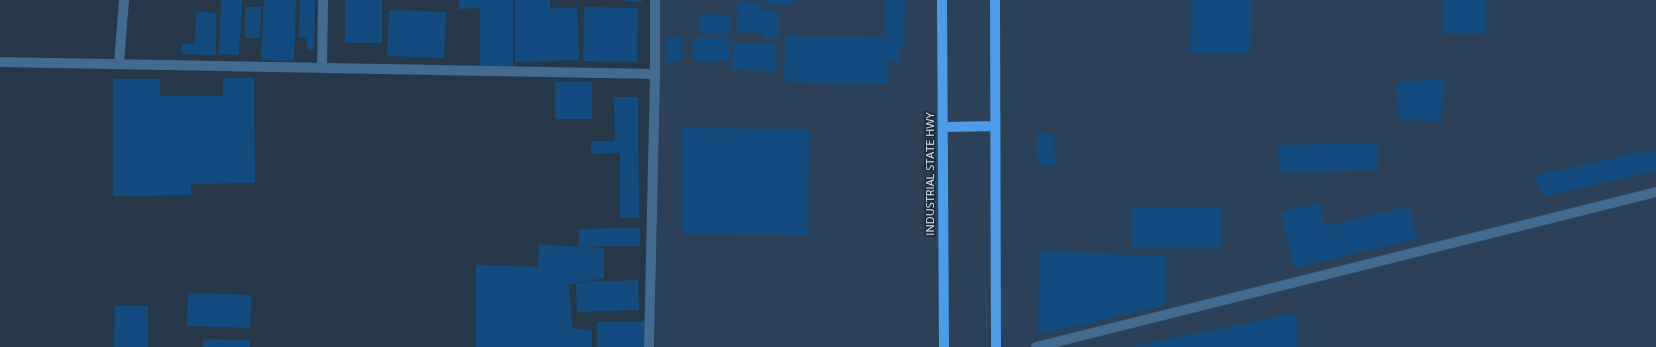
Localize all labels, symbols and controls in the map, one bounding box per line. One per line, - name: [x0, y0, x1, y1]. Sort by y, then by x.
- street label: INDUSTRIAL STATE HWY: [924, 112, 938, 236]

